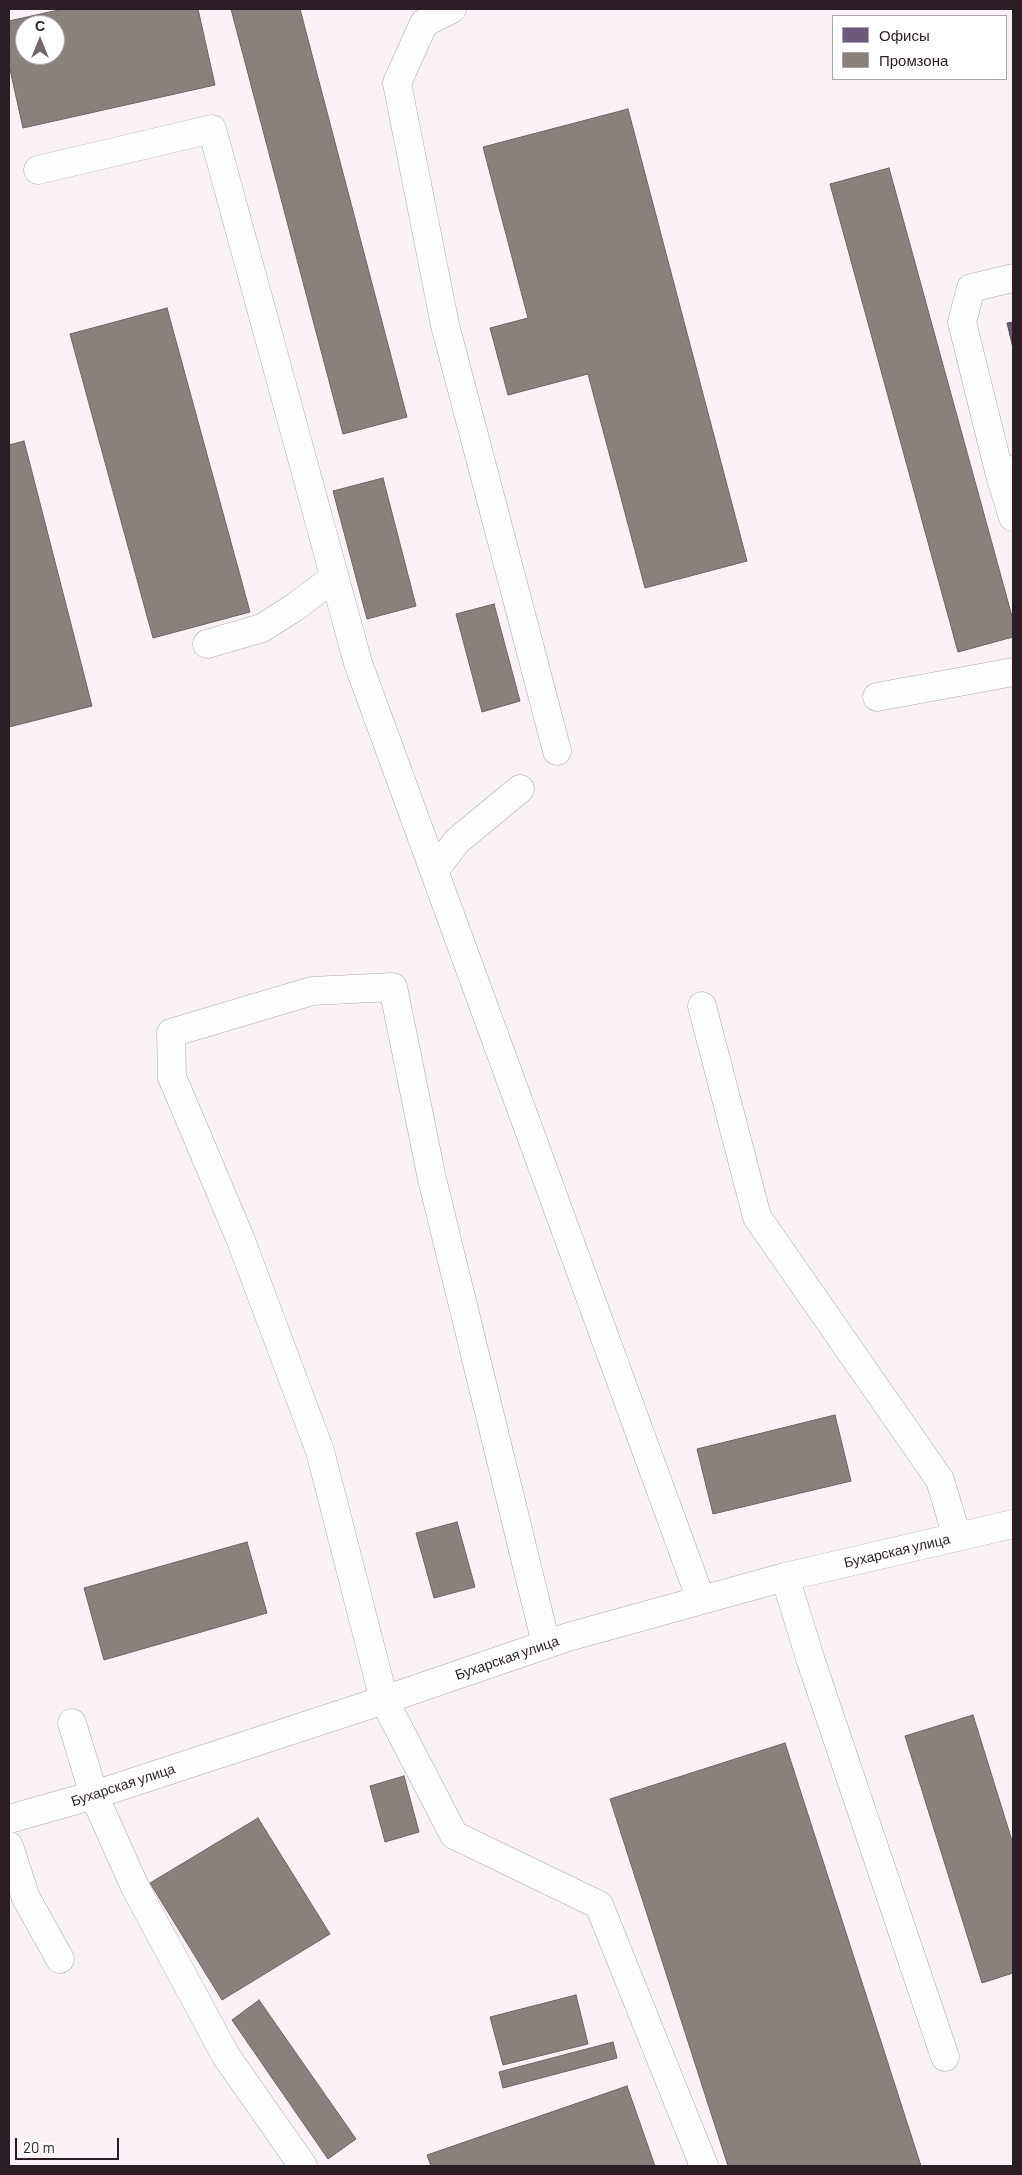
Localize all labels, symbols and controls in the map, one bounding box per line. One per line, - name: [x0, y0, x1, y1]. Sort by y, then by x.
- north arrow: [15, 15, 65, 65]
- legend: [832, 15, 1007, 80]
- text: С: [35, 17, 45, 34]
- text: Офисы: [879, 26, 930, 44]
- text: Промзона: [879, 51, 948, 69]
- street label: Бухарская улица: [842, 1531, 952, 1571]
- street label: Бухарская улица: [453, 1632, 561, 1684]
- street label: Бухарская улица: [69, 1760, 177, 1810]
- scale bar: [18, 2128, 121, 2160]
- text: 20 m: [23, 2138, 55, 2156]

